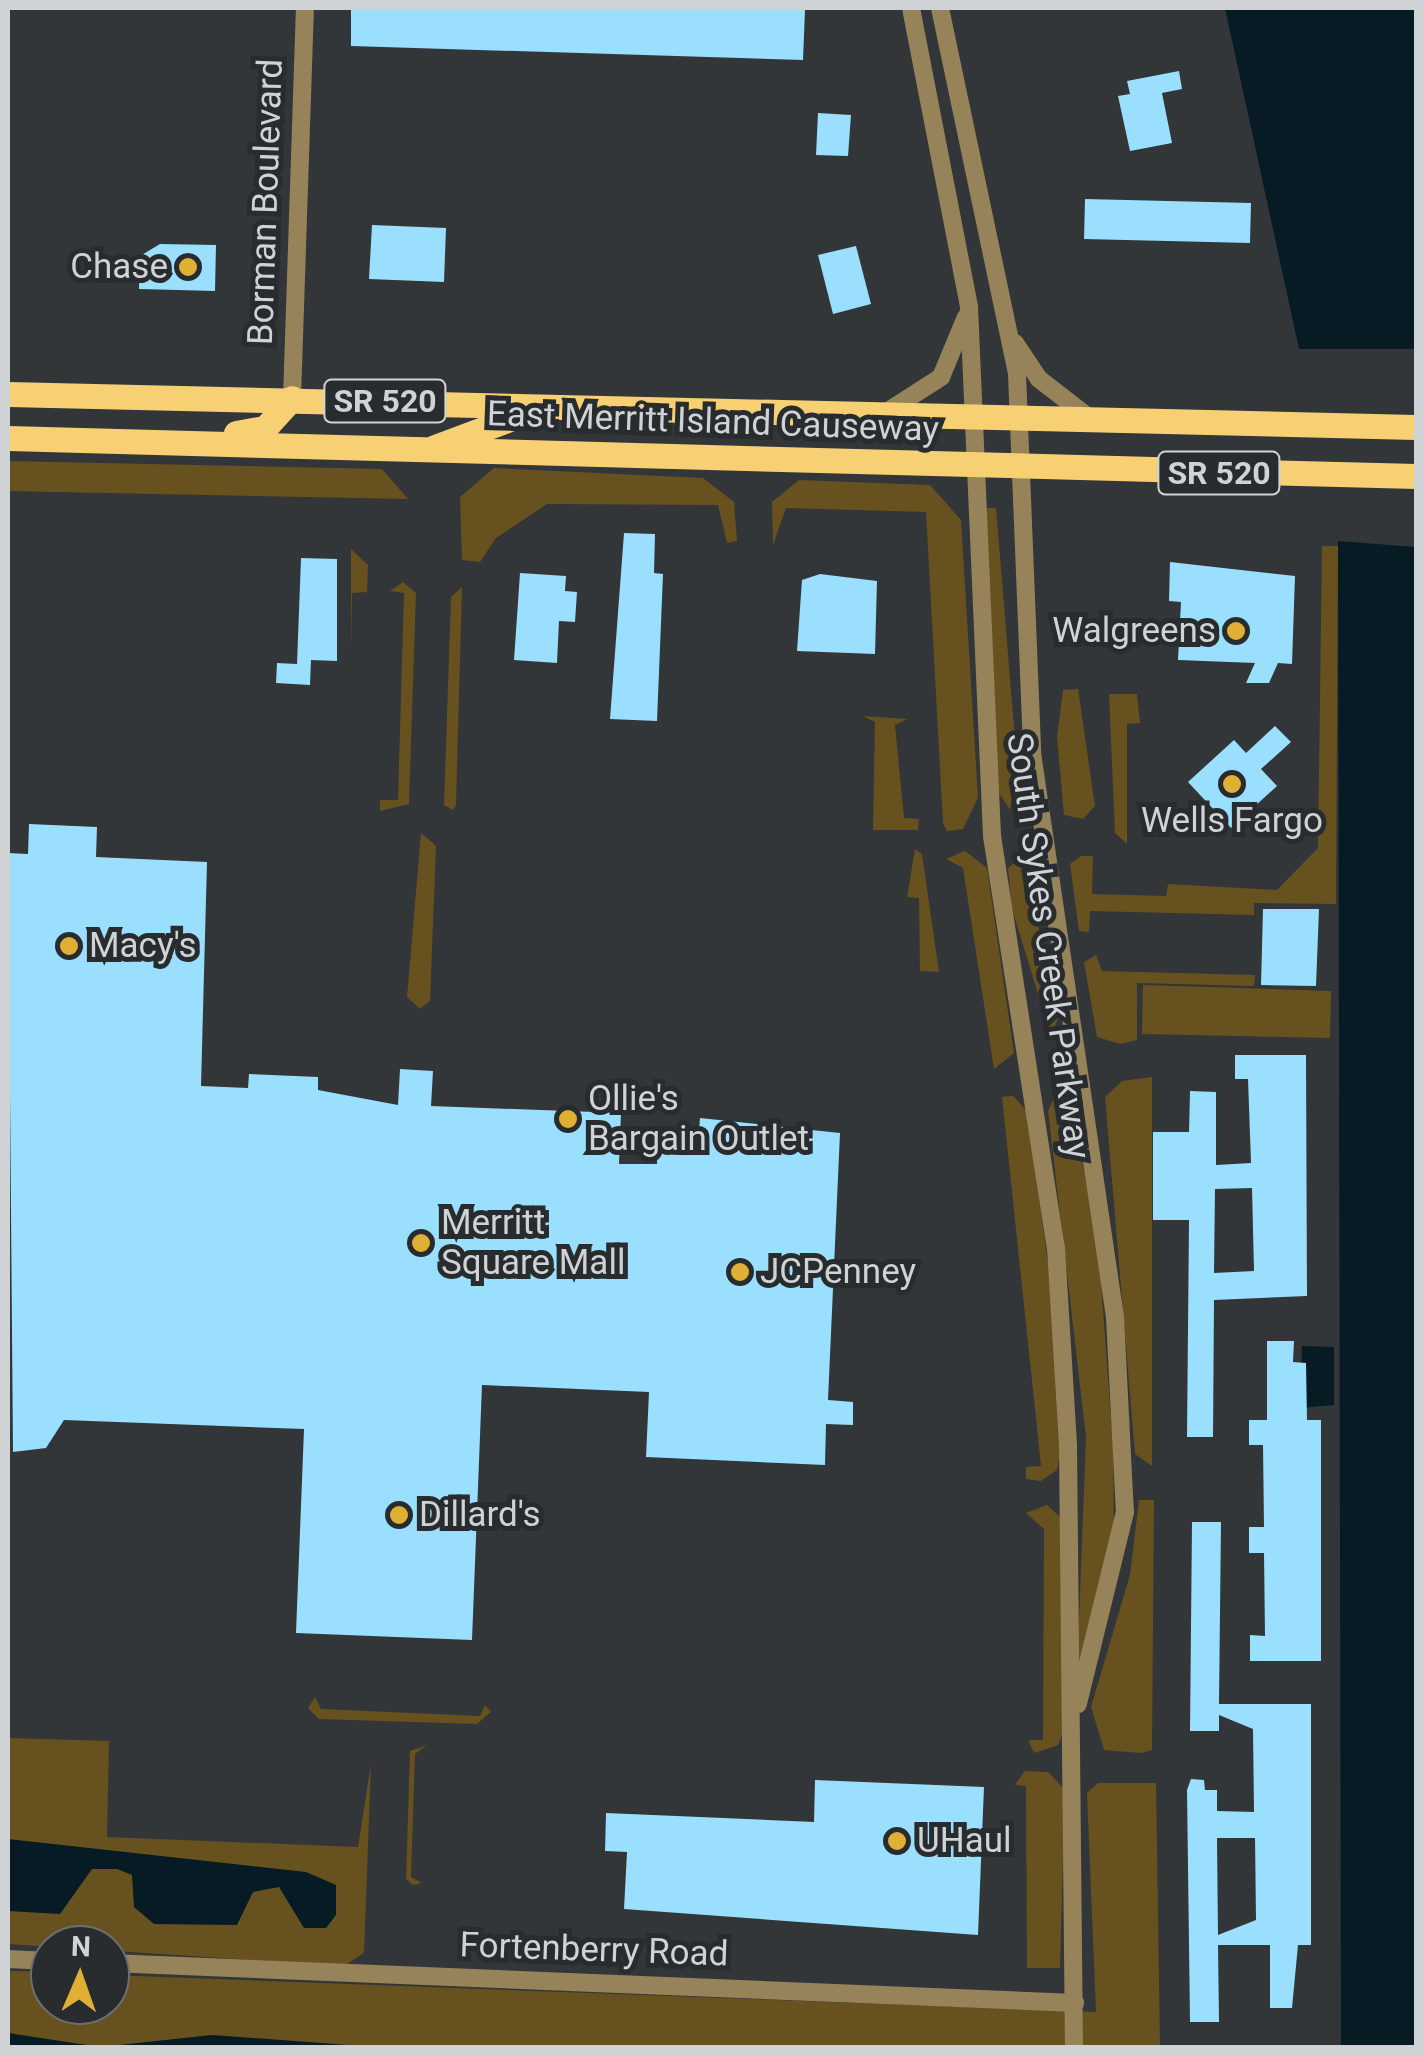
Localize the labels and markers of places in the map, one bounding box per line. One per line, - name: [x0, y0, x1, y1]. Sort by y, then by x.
- place label: Chase: [70, 246, 168, 288]
- marker: Chase: [177, 256, 199, 278]
- place label: Walgreens: [1052, 610, 1216, 652]
- marker: Walgreens: [1225, 620, 1247, 642]
- marker: Wells Fargo: [1221, 773, 1243, 795]
- place label: Wells Fargo: [1141, 800, 1323, 842]
- place label: Macy's: [89, 925, 197, 967]
- marker: Macy's: [58, 935, 80, 957]
- place label: Ollie's Bargain Outlet: [588, 1078, 809, 1160]
- marker: Ollie's Bargain Outlet: [557, 1108, 579, 1130]
- place label: Merritt Square Mall: [441, 1202, 625, 1284]
- marker: Merritt Square Mall: [410, 1232, 432, 1254]
- place label: JCPenney: [760, 1251, 916, 1293]
- marker: JCPenney: [729, 1261, 751, 1283]
- place label: Dillard's: [419, 1494, 541, 1536]
- marker: Dillard's: [388, 1504, 410, 1526]
- place label: UHaul: [917, 1820, 1012, 1862]
- marker: UHaul: [886, 1830, 908, 1852]

